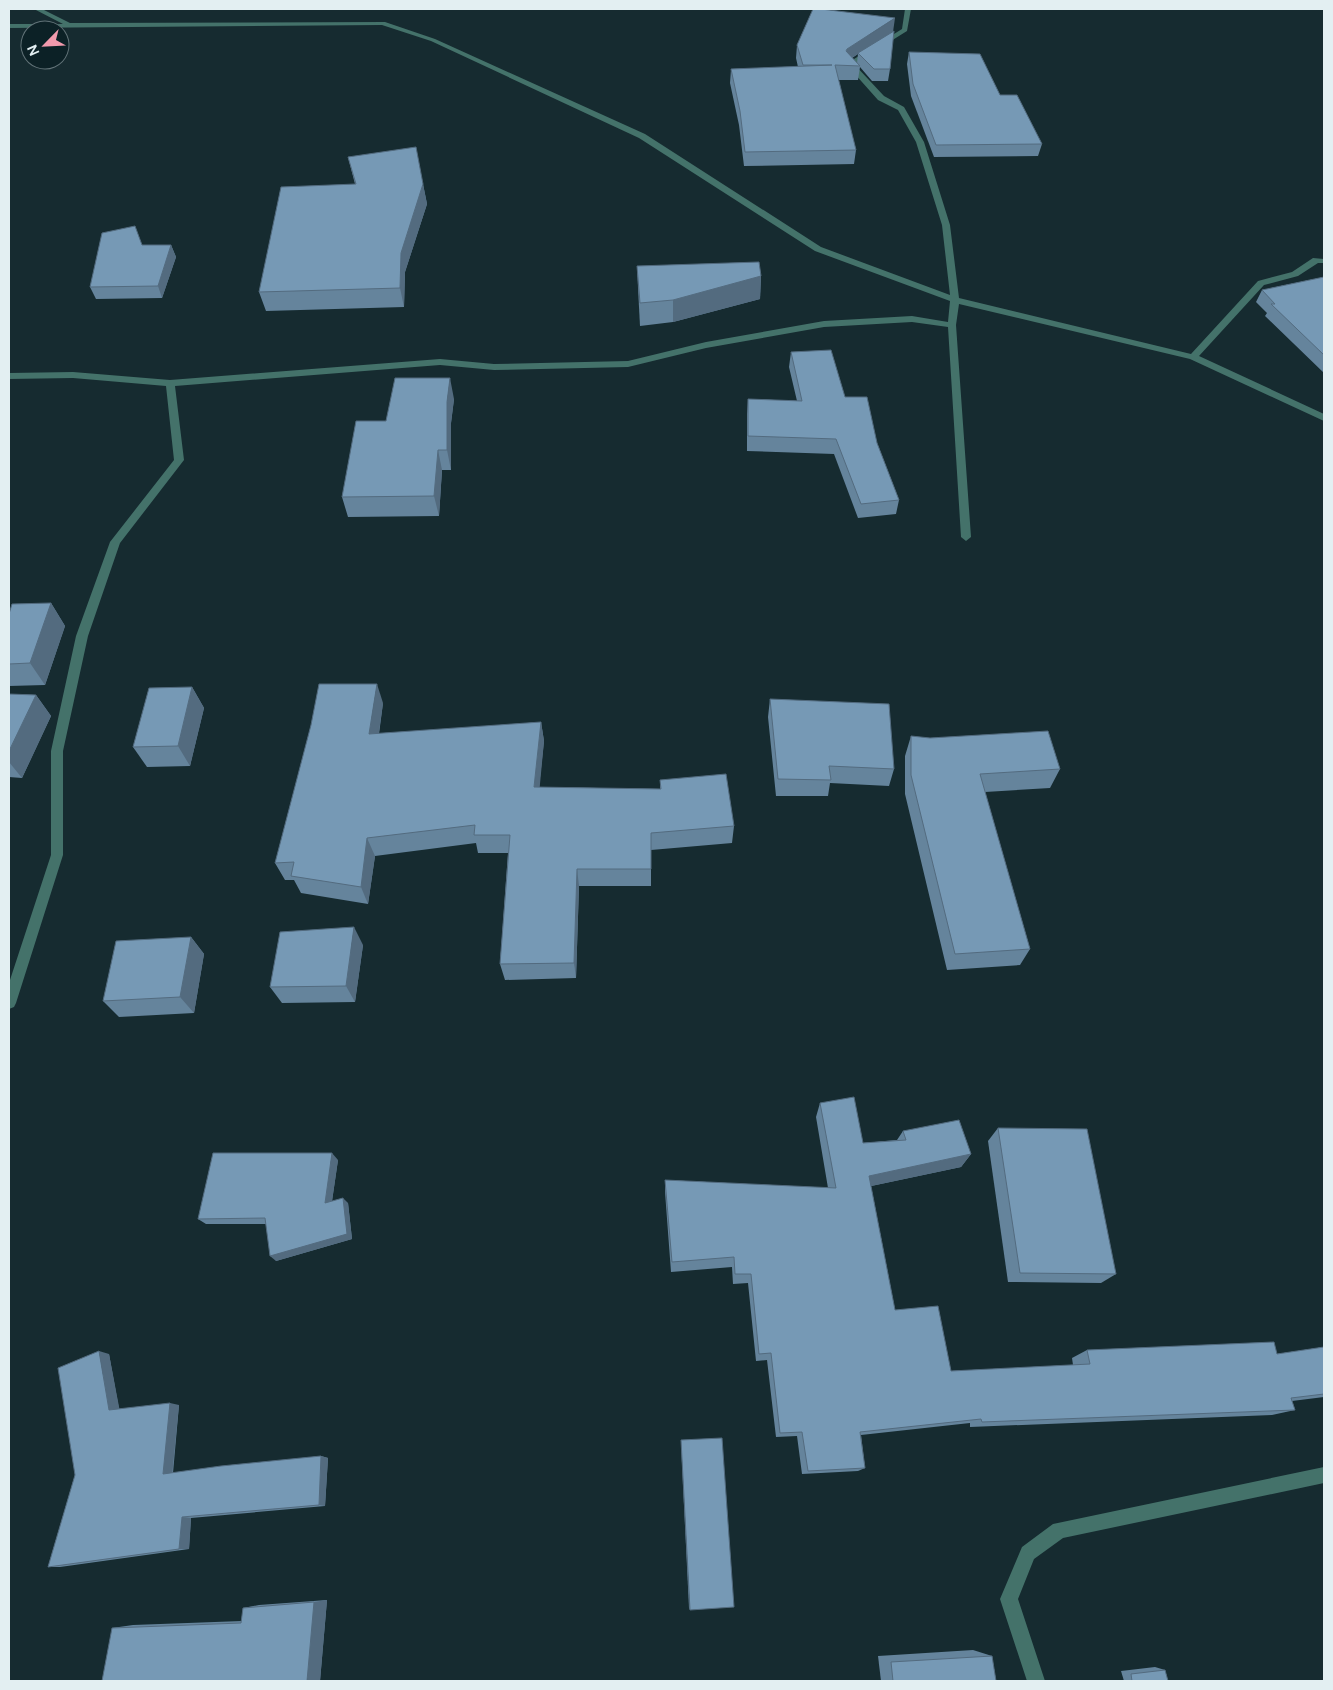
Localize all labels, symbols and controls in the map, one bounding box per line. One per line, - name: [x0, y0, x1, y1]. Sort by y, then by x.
- north arrow: [20, 20, 70, 70]
- text: N: [23, 42, 43, 59]

